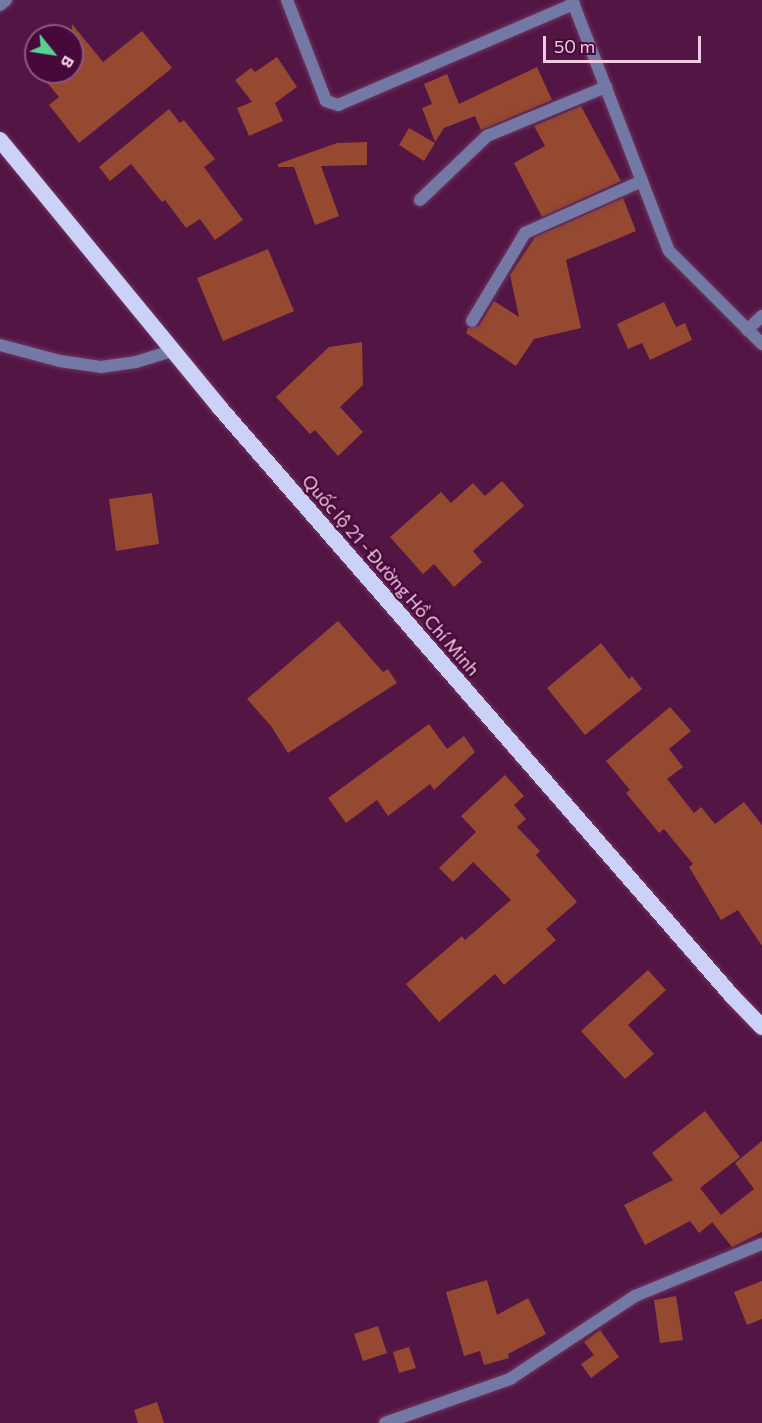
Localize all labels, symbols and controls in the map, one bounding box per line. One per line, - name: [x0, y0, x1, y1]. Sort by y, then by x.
- north arrow: [24, 24, 84, 84]
- scale bar: [546, 24, 704, 62]
- text: 50 m: [554, 35, 595, 57]
- text: B: [57, 53, 79, 72]
- street label: Quốc lộ 21 - Đường Hồ Chí Minh: [298, 470, 484, 680]

